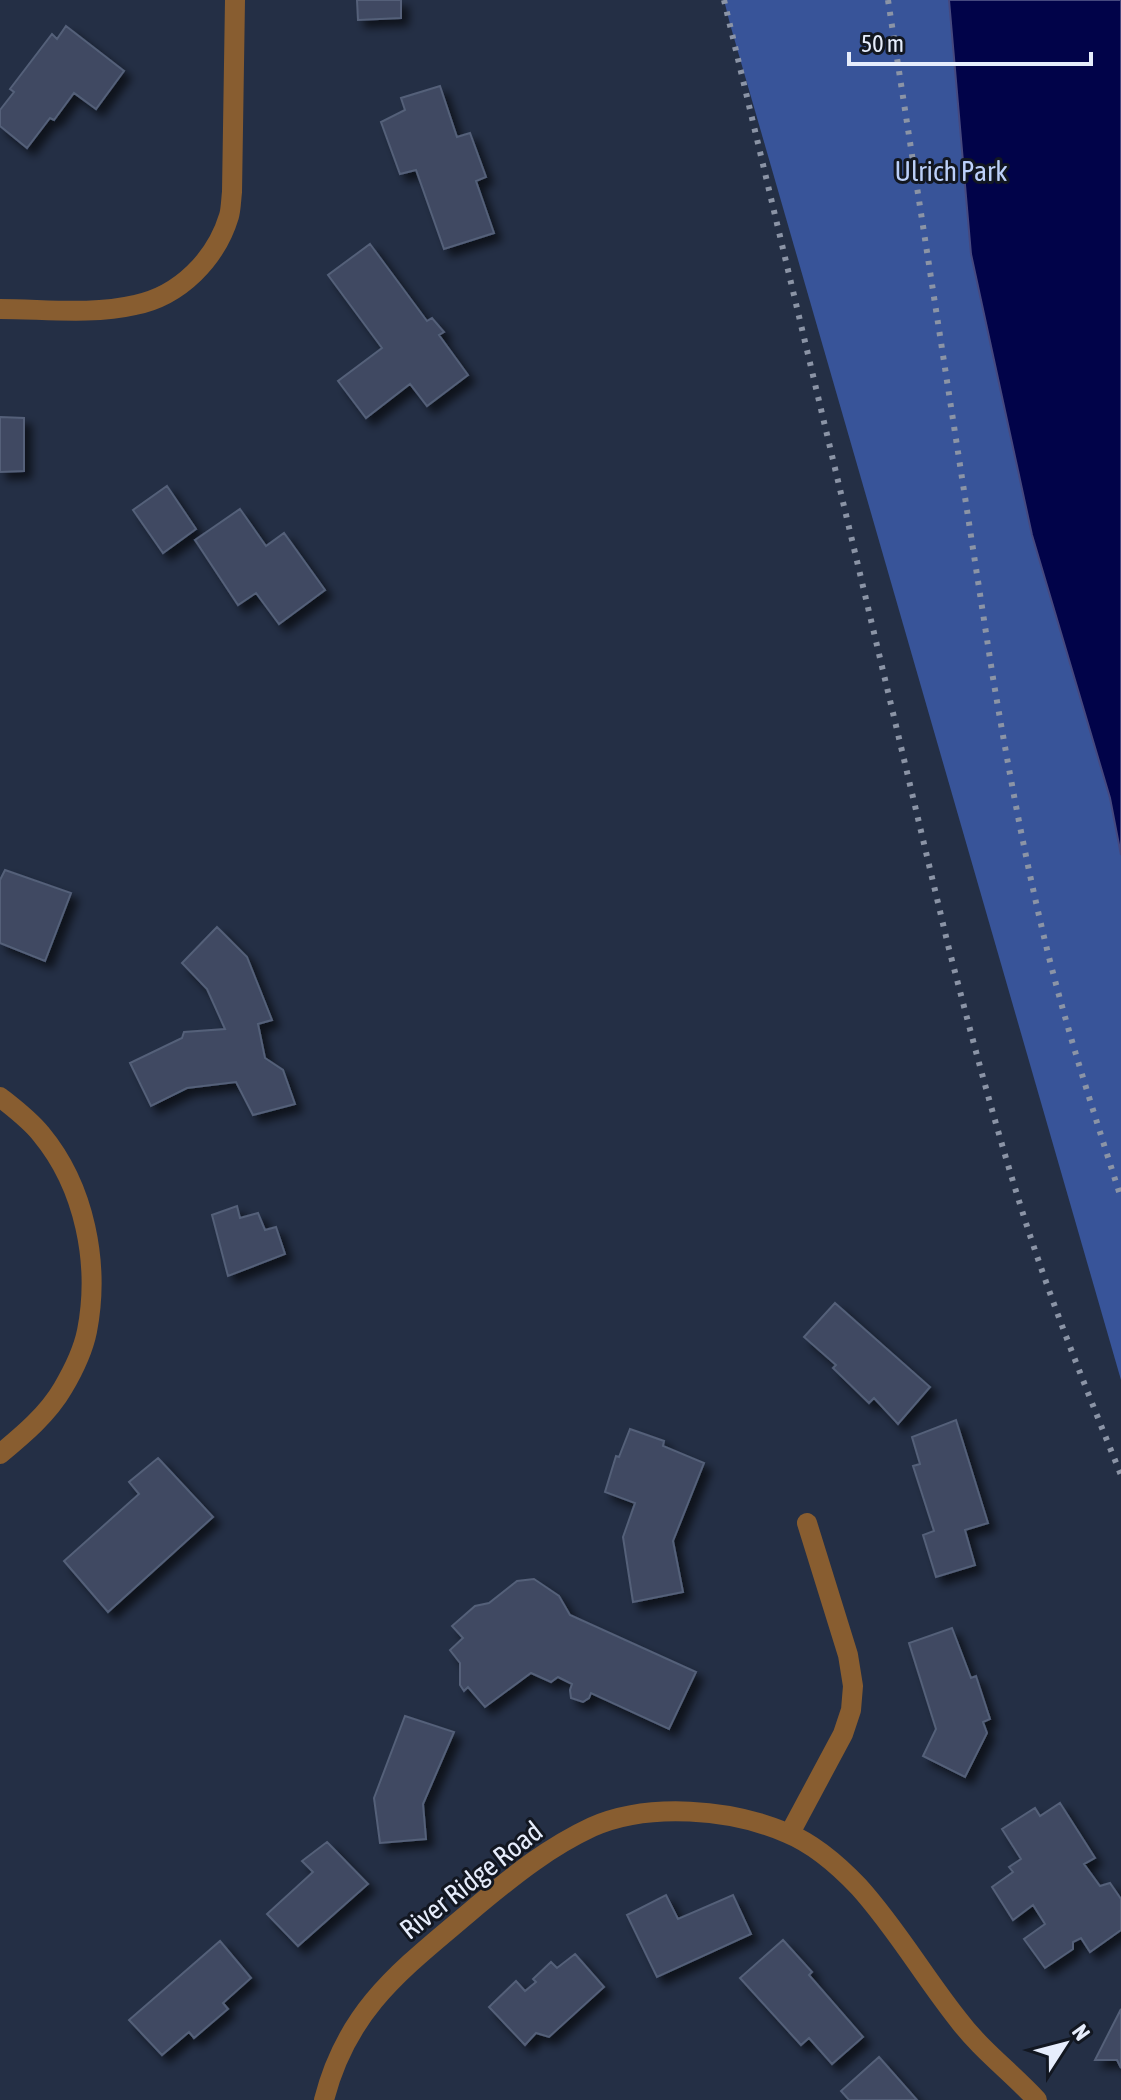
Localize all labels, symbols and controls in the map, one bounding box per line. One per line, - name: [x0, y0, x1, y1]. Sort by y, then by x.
- scale bar: [849, 16, 1091, 66]
- text: 50 m: [861, 30, 904, 57]
- park label: Ulrich Park: [894, 155, 1008, 187]
- street label: River Ridge Road: [393, 1815, 549, 1945]
- north arrow: [1025, 2004, 1105, 2084]
- text: N: [1067, 2019, 1096, 2045]

